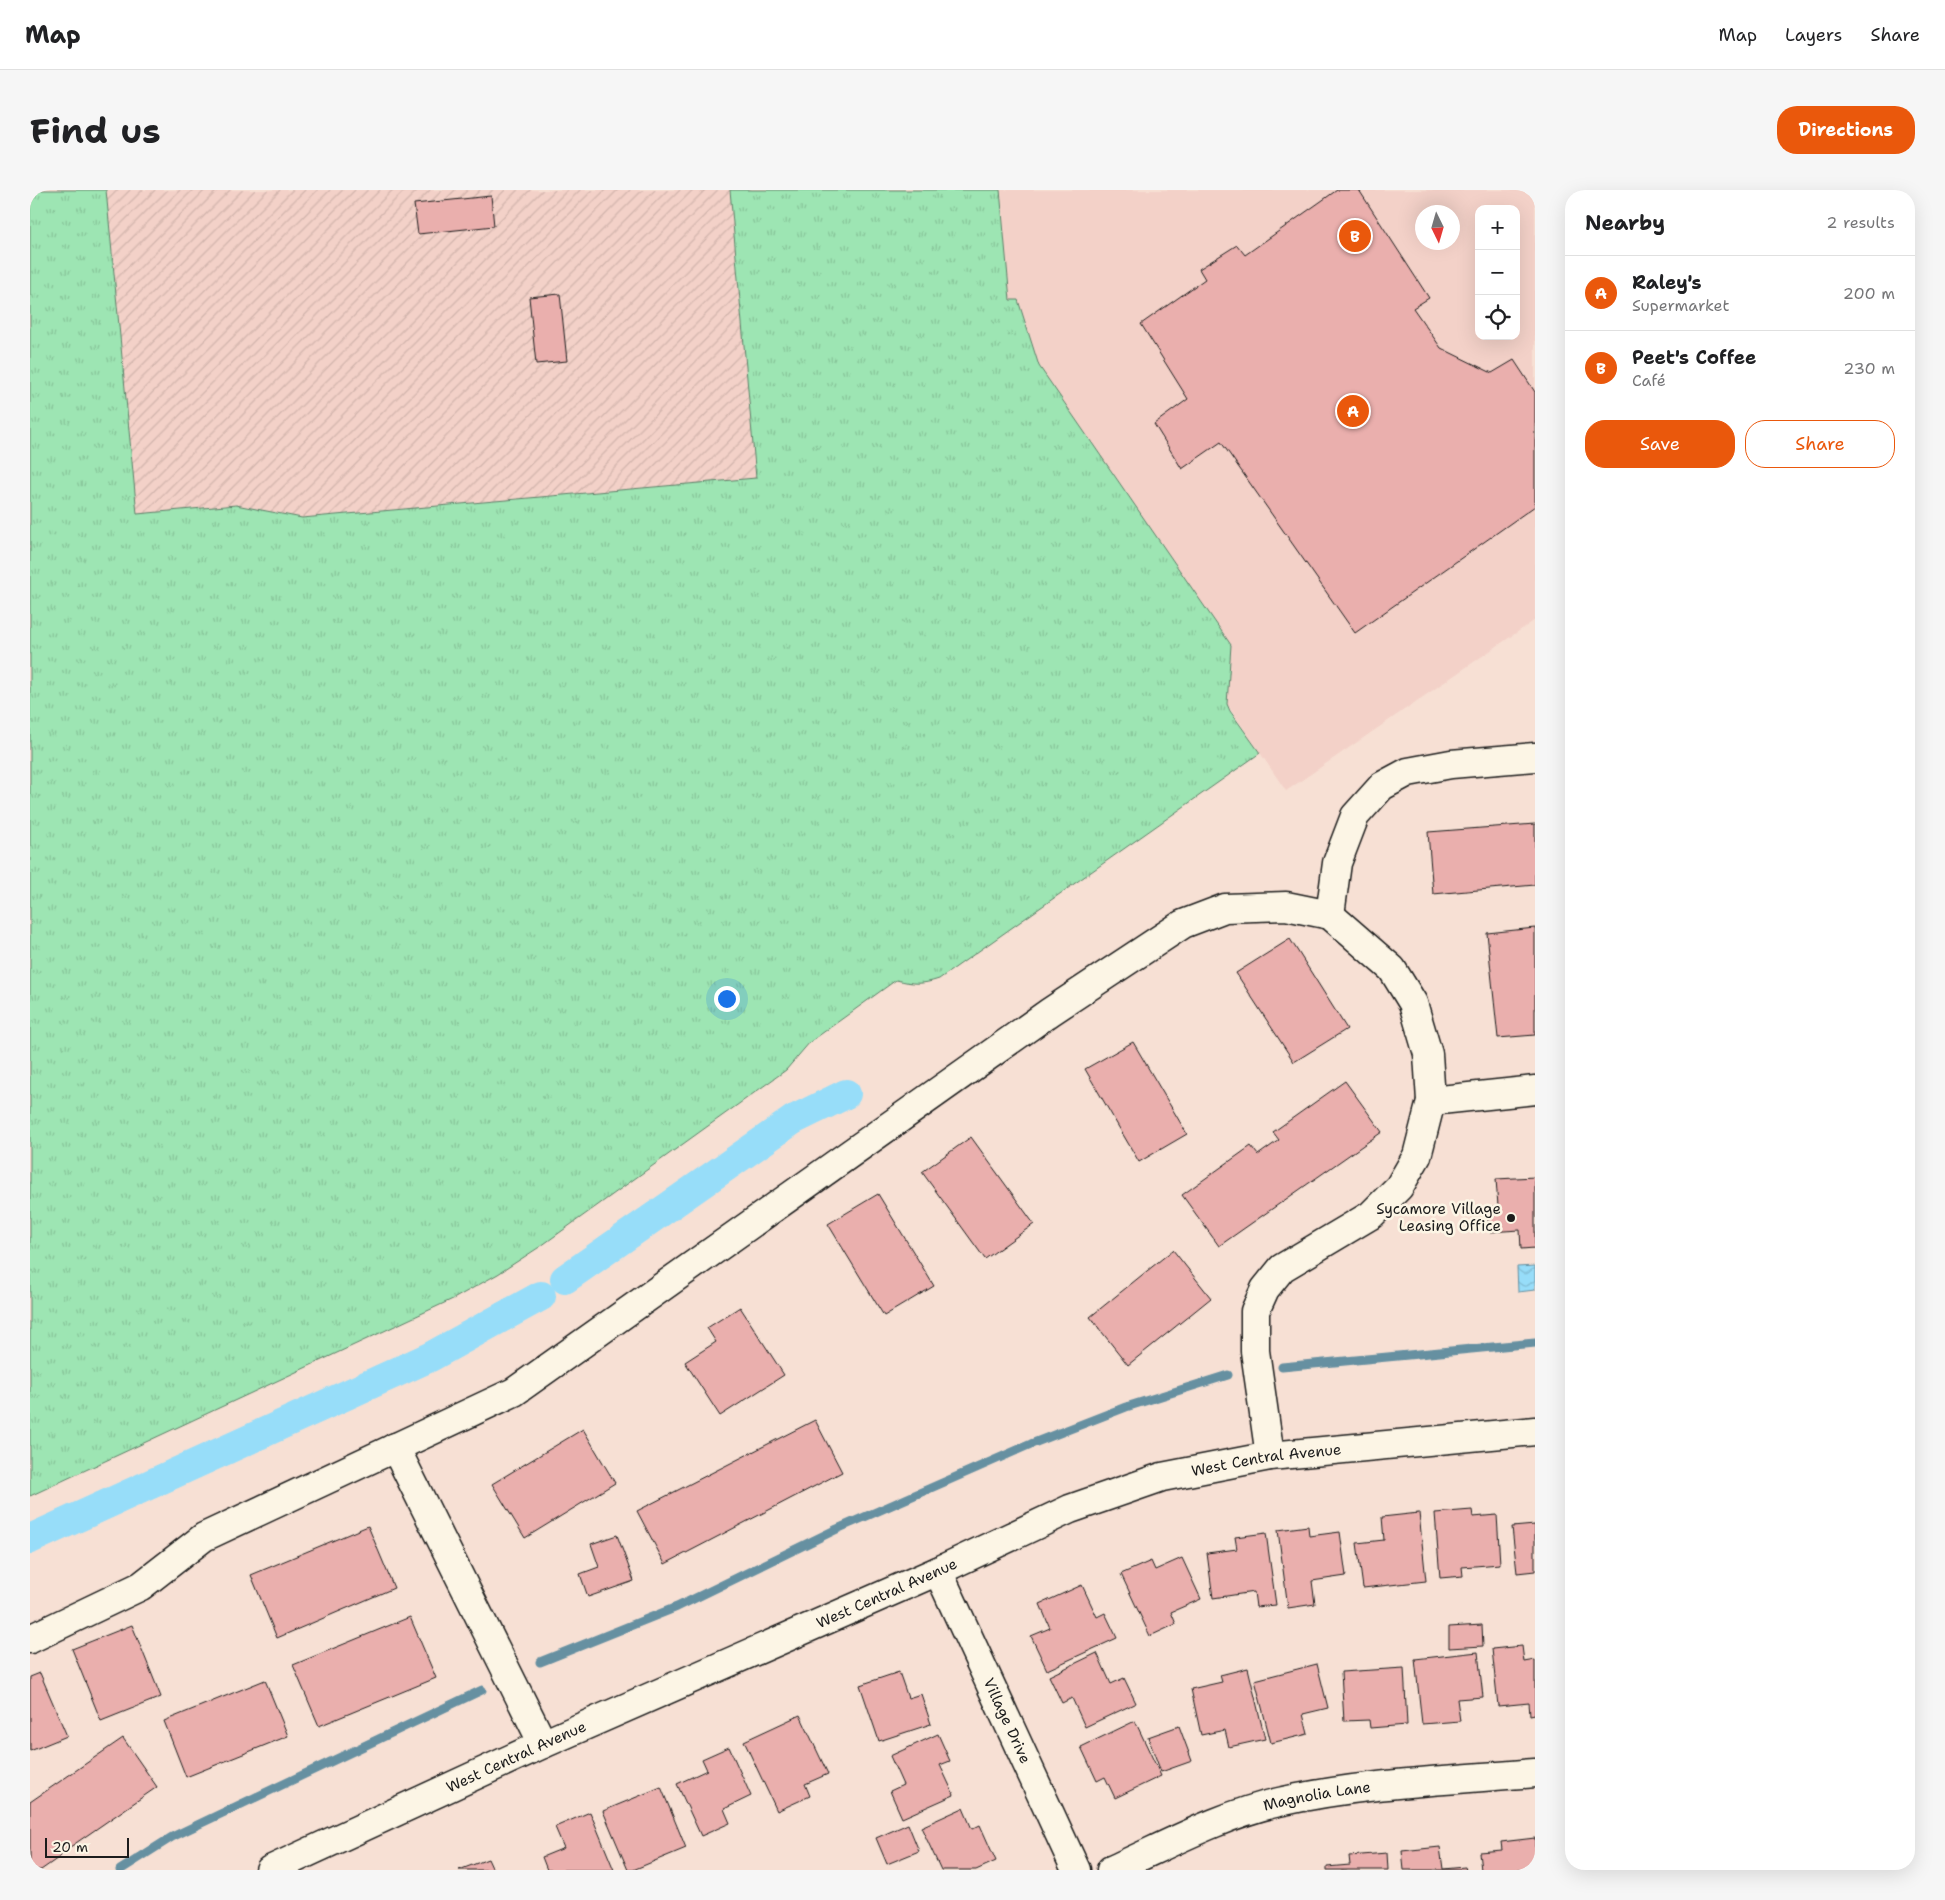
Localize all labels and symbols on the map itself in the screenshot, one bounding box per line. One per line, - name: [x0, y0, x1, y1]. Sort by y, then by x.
- north arrow: [1415, 205, 1460, 250]
- pin: B: [1339, 217, 1371, 255]
- pin: A: [1337, 392, 1369, 430]
- your location: [714, 986, 740, 1012]
- place label: Sycamore Village Leasing Office: [1376, 1199, 1501, 1236]
- marker: Sycamore Village Leasing Office: [1505, 1212, 1517, 1224]
- street label: West Central Avenue: [1190, 1439, 1342, 1481]
- street label: West Central Avenue: [813, 1553, 960, 1633]
- street label: Village Drive: [979, 1675, 1036, 1767]
- street label: West Central Avenue: [443, 1716, 589, 1797]
- street label: Magnolia Lane: [1261, 1777, 1372, 1816]
- scale bar: [45, 1835, 129, 1858]

